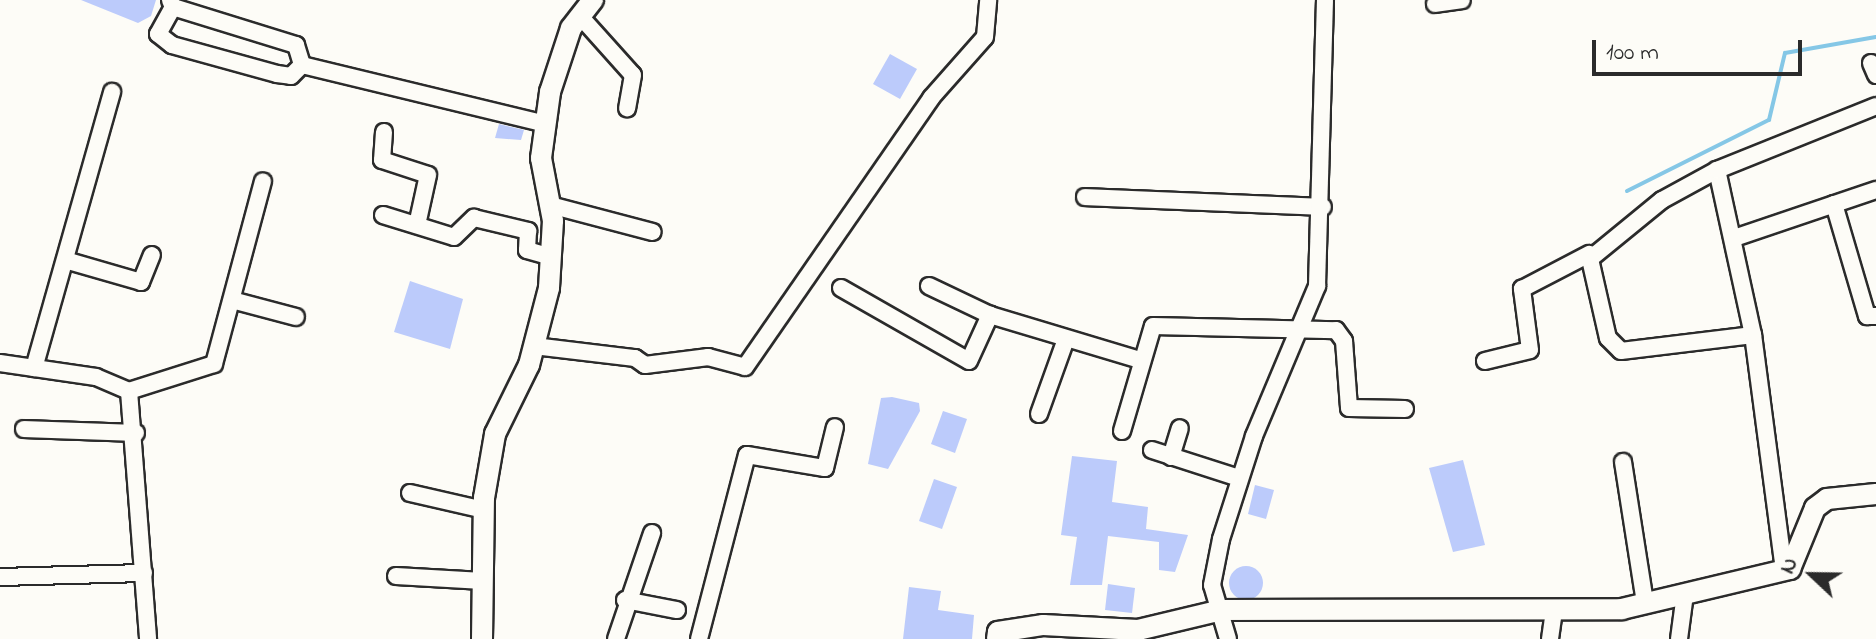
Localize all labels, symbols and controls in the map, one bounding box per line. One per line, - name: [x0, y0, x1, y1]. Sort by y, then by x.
- scale bar: [1596, 24, 1806, 74]
- text: 100 m: [1606, 36, 1659, 71]
- north arrow: [1772, 535, 1852, 615]
- text: N: [1772, 553, 1807, 579]

